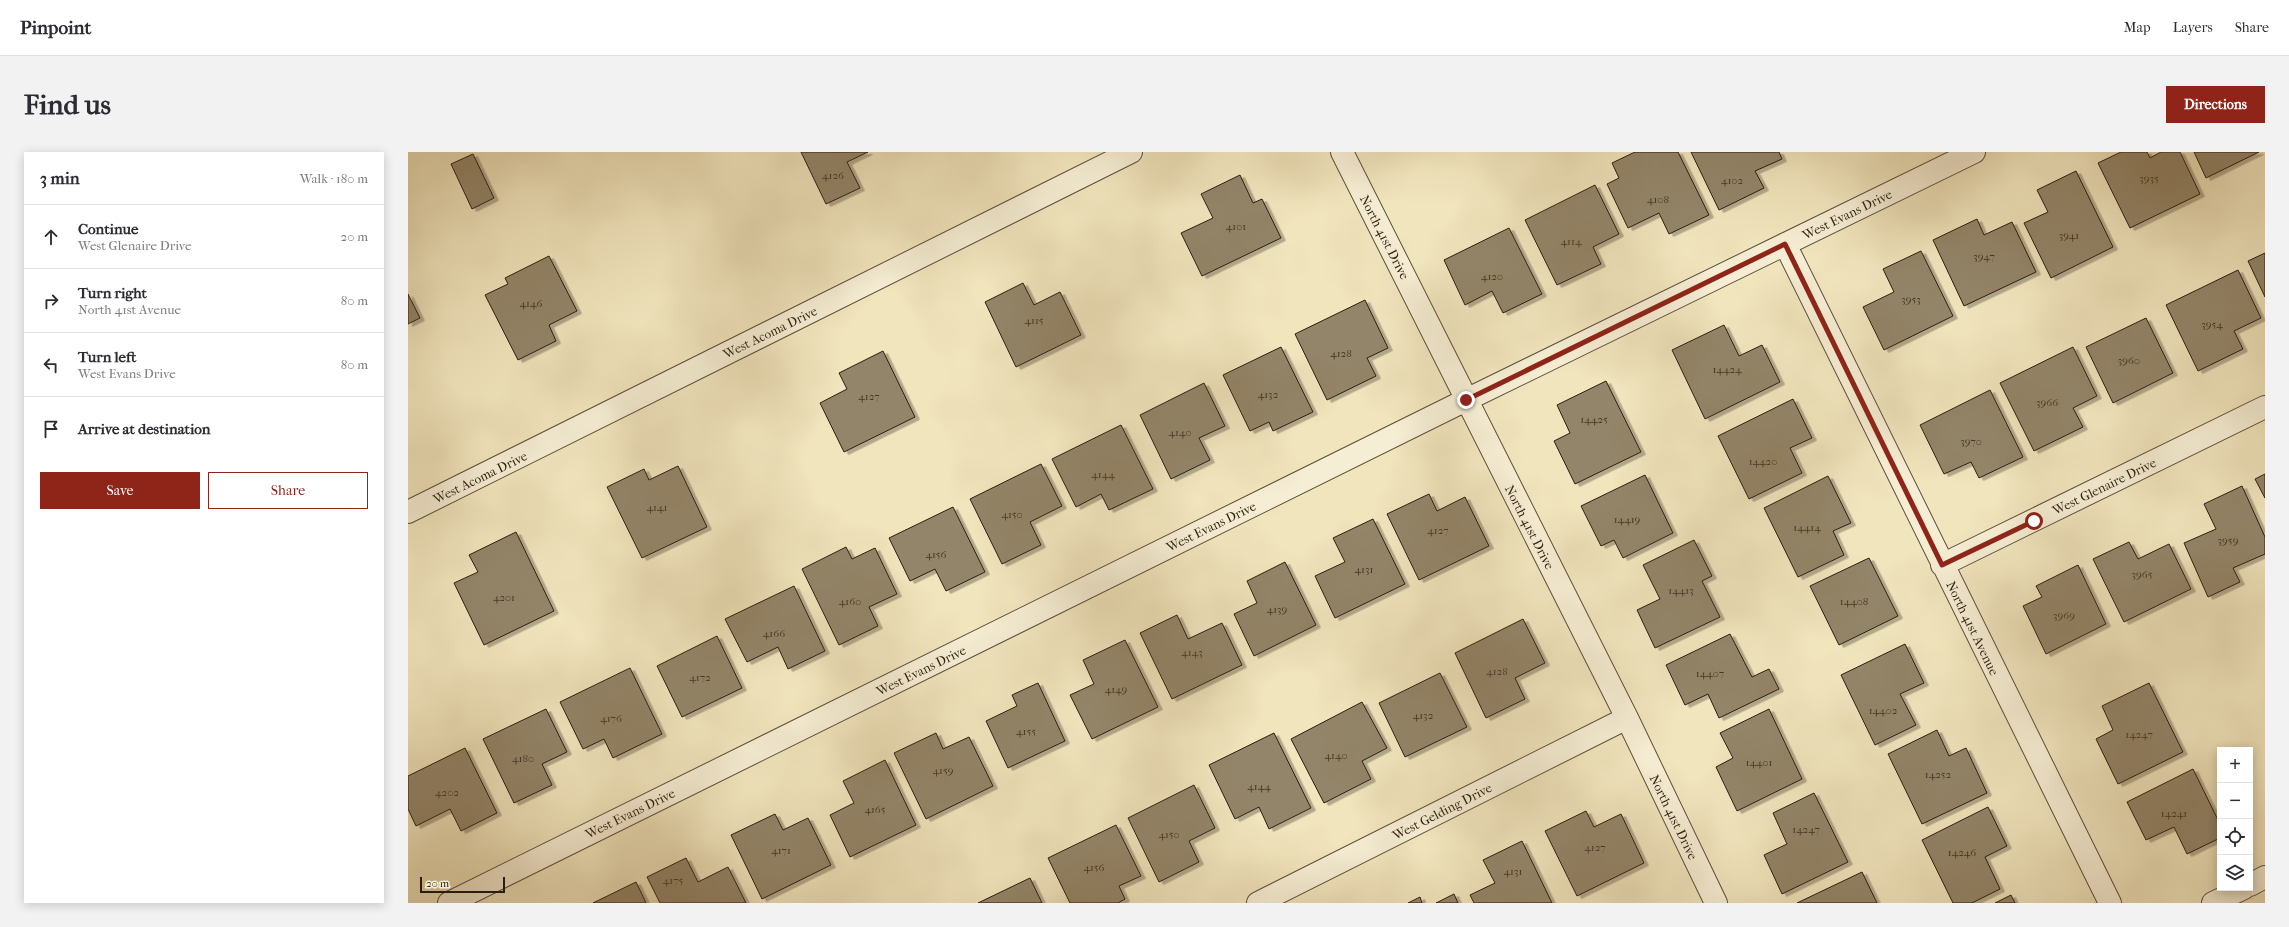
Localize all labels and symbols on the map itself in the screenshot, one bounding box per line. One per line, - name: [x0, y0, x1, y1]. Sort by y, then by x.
- house number: 4126: [822, 169, 844, 182]
- house number: 3935: [2139, 172, 2159, 185]
- house number: 4102: [1721, 174, 1743, 187]
- street label: West Evans Drive: [1799, 186, 1895, 243]
- street label: North 41st Drive: [1357, 192, 1413, 282]
- house number: 4108: [1647, 193, 1669, 206]
- house number: 4101: [1226, 220, 1246, 233]
- house number: 3941: [2059, 229, 2079, 242]
- house number: 4114: [1561, 235, 1582, 248]
- house number: 3947: [1973, 250, 1995, 263]
- house number: 4120: [1481, 270, 1503, 283]
- house number: 3953: [1901, 293, 1921, 306]
- house number: 4146: [520, 297, 542, 310]
- street label: West Acoma Drive: [720, 303, 820, 362]
- house number: 4115: [1024, 314, 1044, 327]
- house number: 3954: [2201, 318, 2223, 331]
- house number: 4128: [1330, 347, 1352, 360]
- house number: 3960: [2118, 354, 2140, 367]
- house number: 14424: [1712, 363, 1742, 376]
- house number: 4132: [1258, 388, 1279, 401]
- house number: 4127: [858, 390, 880, 403]
- route end: [1457, 391, 1475, 409]
- house number: 3966: [2036, 396, 2058, 409]
- house number: 14425: [1580, 413, 1608, 426]
- house number: 4140: [1169, 426, 1191, 439]
- house number: 3970: [1960, 435, 1982, 448]
- street label: West Acoma Drive: [430, 448, 530, 507]
- house number: 14420: [1749, 455, 1777, 468]
- street label: West Glenaire Drive: [2049, 455, 2159, 519]
- house number: 4144: [1091, 468, 1115, 481]
- street label: North 41st Drive: [1502, 482, 1558, 572]
- street label: West Evans Drive: [1163, 498, 1259, 555]
- house number: 4141: [647, 501, 667, 514]
- house number: 4150: [1001, 508, 1023, 521]
- route start: [2025, 512, 2043, 530]
- house number: 14419: [1614, 513, 1641, 526]
- house number: 14414: [1793, 521, 1821, 534]
- house number: 4127: [1427, 524, 1449, 537]
- house number: 3959: [2218, 534, 2239, 547]
- house number: 4156: [925, 548, 947, 561]
- house number: 4131: [1355, 563, 1374, 576]
- house number: 3965: [2132, 568, 2153, 581]
- street label: North 41st Avenue: [1943, 579, 2002, 678]
- house number: 14413: [1668, 584, 1694, 597]
- house number: 4201: [493, 591, 515, 604]
- house number: 4160: [839, 595, 861, 608]
- house number: 14408: [1840, 595, 1868, 608]
- house number: 4139: [1267, 603, 1288, 616]
- house number: 3969: [2053, 609, 2075, 622]
- house number: 4166: [763, 627, 785, 640]
- street label: West Evans Drive: [873, 642, 969, 699]
- house number: 4143: [1181, 646, 1203, 659]
- house number: 4128: [1486, 665, 1508, 678]
- house number: 14407: [1696, 667, 1724, 680]
- house number: 4172: [689, 671, 711, 684]
- house number: 4149: [1105, 683, 1128, 696]
- house number: 14402: [1869, 704, 1898, 717]
- house number: 4132: [1413, 709, 1434, 722]
- house number: 4176: [600, 712, 622, 725]
- house number: 4155: [1016, 725, 1036, 738]
- house number: 14247: [2125, 728, 2153, 741]
- house number: 4140: [1325, 749, 1347, 762]
- house number: 4180: [512, 752, 534, 765]
- house number: 14401: [1746, 756, 1773, 769]
- house number: 4159: [933, 764, 954, 777]
- house number: 14252: [1925, 768, 1952, 781]
- street label: North 41st Drive: [1646, 772, 1701, 863]
- house number: 4144: [1247, 780, 1271, 793]
- street label: West Gelding Drive: [1389, 780, 1495, 843]
- street label: West Evans Drive: [582, 785, 678, 842]
- house number: 4202: [435, 786, 459, 799]
- house number: 4165: [864, 803, 886, 816]
- house number: 14241: [2161, 807, 2187, 820]
- house number: 14247: [1792, 823, 1820, 836]
- house number: 4150: [1158, 828, 1180, 841]
- house number: 4127: [1584, 841, 1606, 854]
- house number: 4171: [771, 844, 791, 857]
- house number: 14246: [1948, 846, 1976, 859]
- house number: 4156: [1083, 861, 1105, 874]
- house number: 4131: [1504, 865, 1523, 878]
- house number: 4175: [663, 874, 683, 887]
- scale bar: [420, 875, 505, 894]

